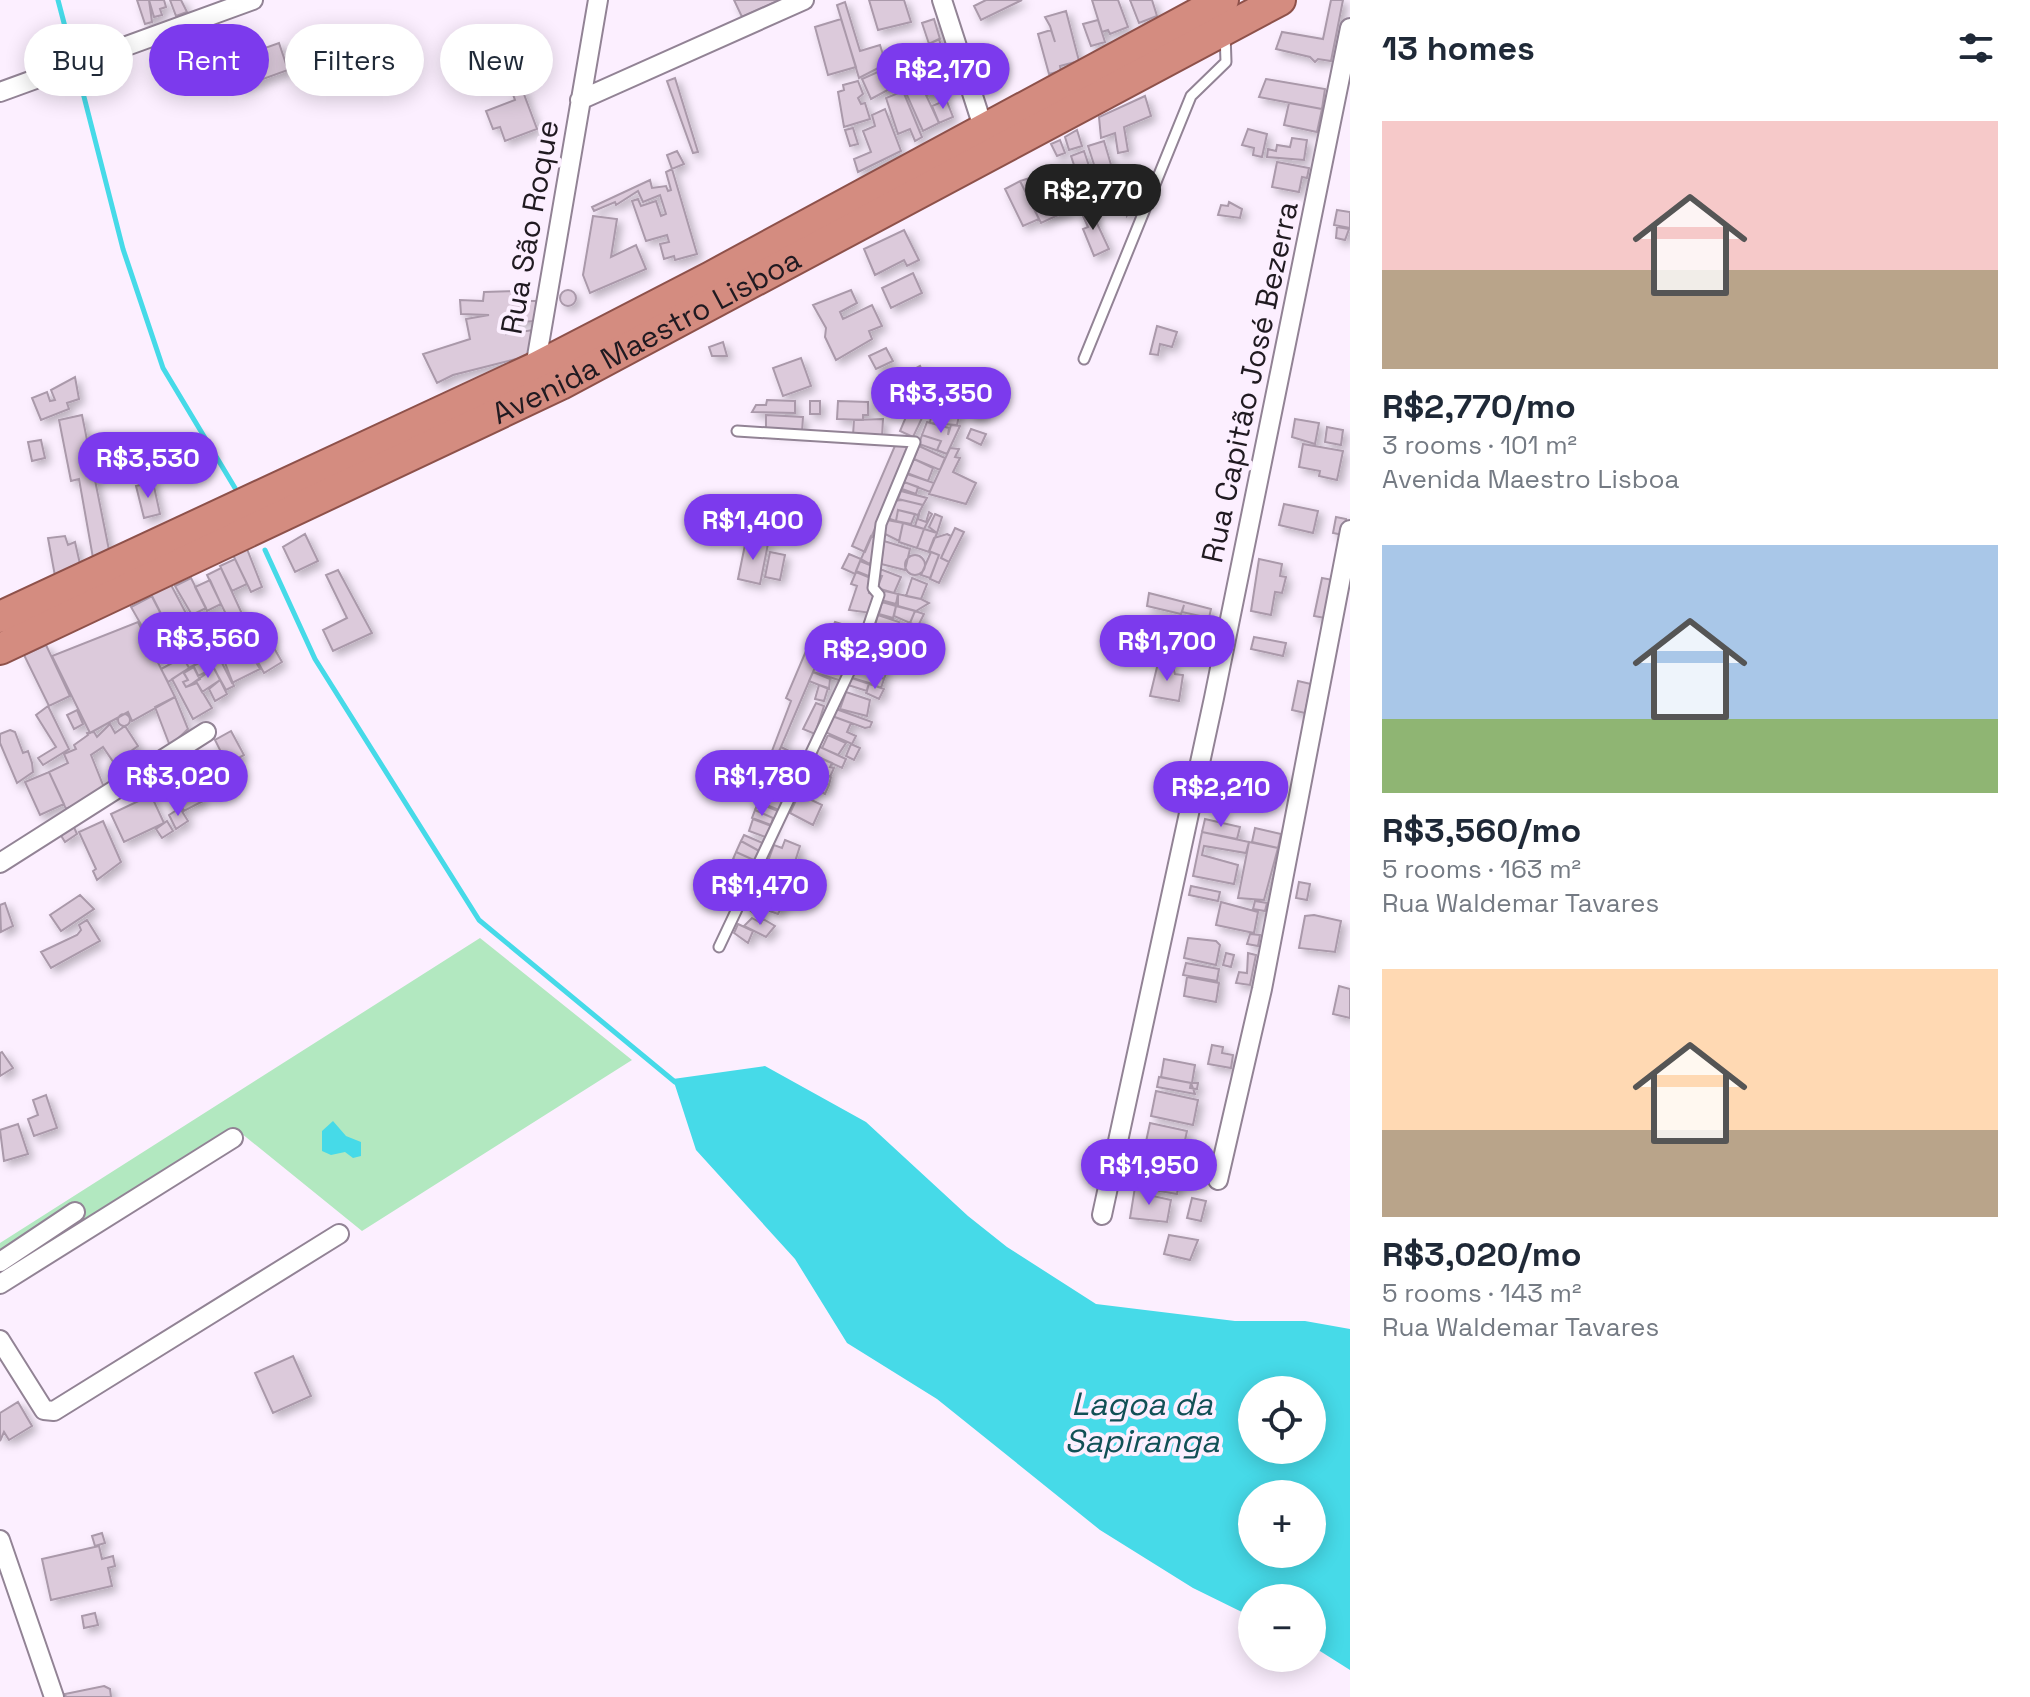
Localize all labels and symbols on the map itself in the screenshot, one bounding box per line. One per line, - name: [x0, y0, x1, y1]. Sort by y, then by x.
- pin: R$2,170: [869, 43, 1017, 111]
- street label: Rua São Roque: [491, 117, 568, 337]
- pin: R$2,770: [1019, 164, 1167, 232]
- street label: Rua Capitão José Bezerra: [1192, 198, 1307, 566]
- street label: Avenida Maestro Lisboa: [485, 240, 807, 433]
- pin: R$3,350: [867, 367, 1015, 435]
- pin: R$3,530: [74, 432, 222, 500]
- pin: R$1,400: [679, 494, 827, 562]
- pin: R$3,560: [134, 612, 282, 680]
- pin: R$1,700: [1093, 615, 1241, 683]
- pin: R$2,900: [801, 623, 949, 691]
- pin: R$3,020: [104, 750, 252, 818]
- pin: R$1,780: [688, 750, 836, 818]
- pin: R$2,210: [1147, 761, 1295, 829]
- pin: R$1,470: [686, 859, 834, 927]
- pin: R$1,950: [1075, 1139, 1223, 1207]
- water label: Lagoa da Sapiranga: [1065, 1384, 1220, 1461]

